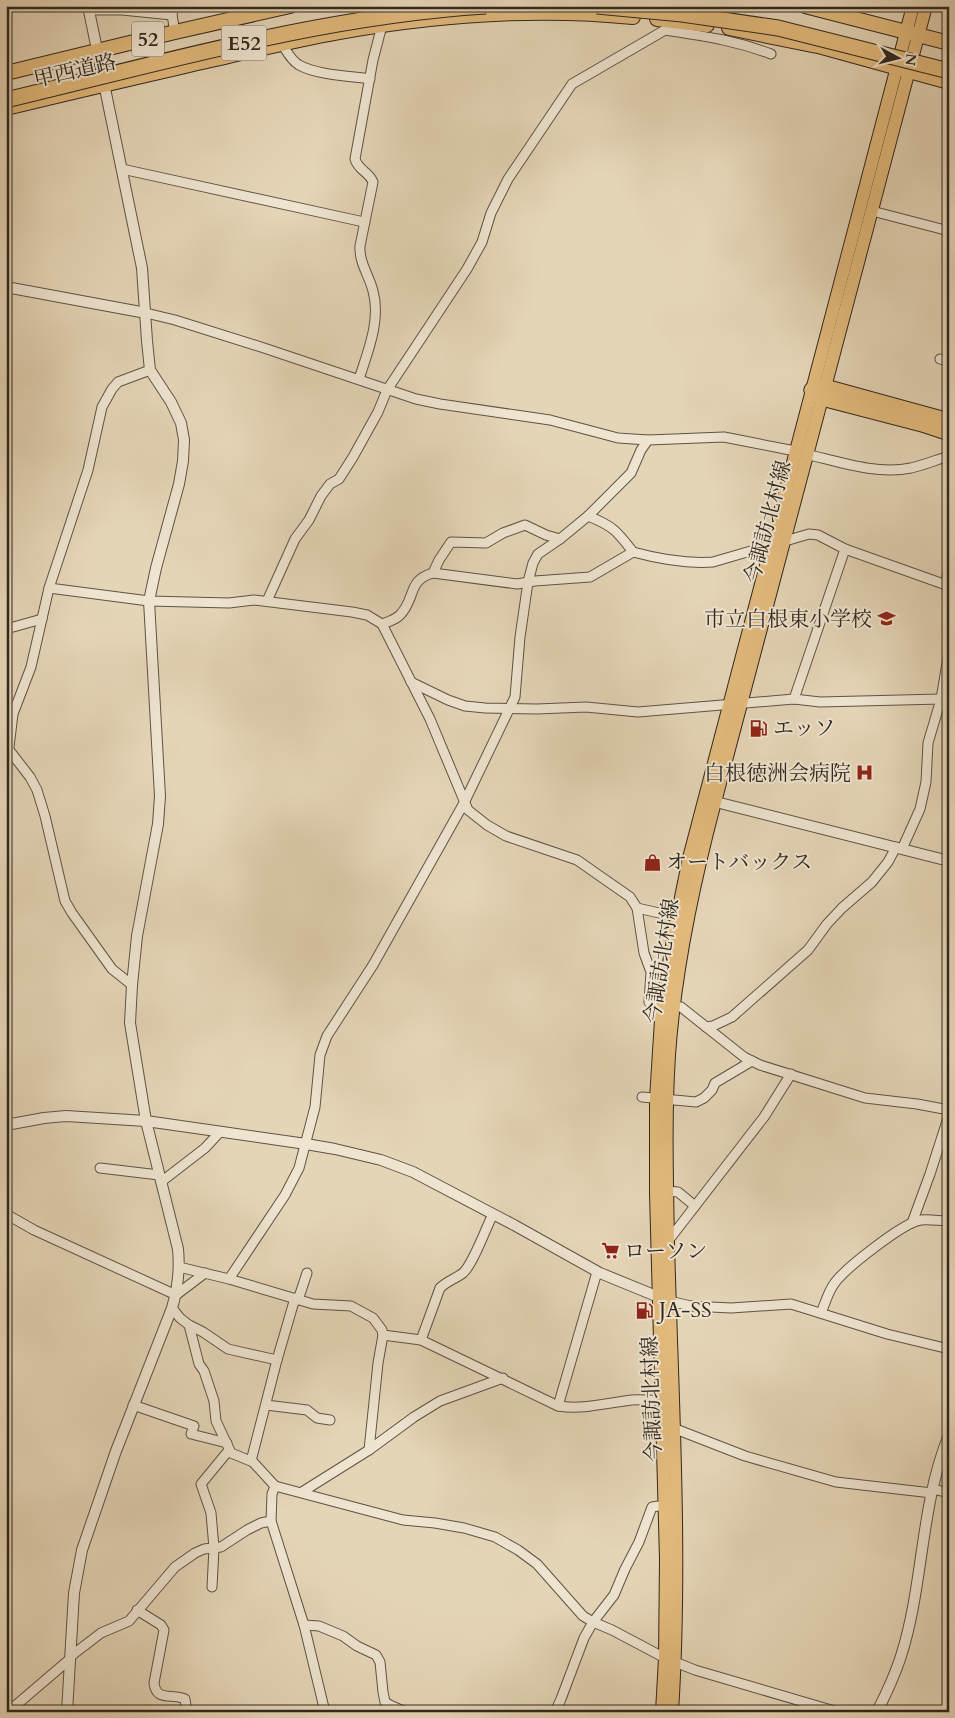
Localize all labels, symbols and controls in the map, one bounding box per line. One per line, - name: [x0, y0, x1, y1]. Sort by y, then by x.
- road number: 52: [132, 22, 164, 56]
- road number: E52: [222, 26, 266, 60]
- north arrow: [872, 32, 922, 82]
- street label: 甲西道路: [31, 47, 119, 95]
- text: N: [900, 52, 921, 67]
- street label: 今諏訪北村線: [738, 457, 798, 587]
- place label: 市立白根東小学校: [704, 605, 872, 634]
- school or university icon: 市立白根東小学校: [876, 609, 896, 629]
- place label: エッソ: [773, 714, 836, 743]
- fuel station icon: エッソ: [749, 718, 769, 738]
- place label: 白根徳洲会病院: [704, 759, 851, 788]
- hospital icon: 白根徳洲会病院: [855, 763, 875, 783]
- place label: オートバックス: [666, 848, 812, 877]
- shop icon: オートバックス: [642, 852, 662, 872]
- street label: 今諏訪北村線: [638, 897, 686, 1025]
- place label: ローソン: [624, 1237, 707, 1266]
- supermarket icon: ローソン: [600, 1241, 620, 1261]
- place label: JA-SS: [656, 1296, 711, 1325]
- fuel station icon: JA-SS: [635, 1300, 655, 1320]
- street label: 今諏訪北村線: [635, 1336, 669, 1462]

